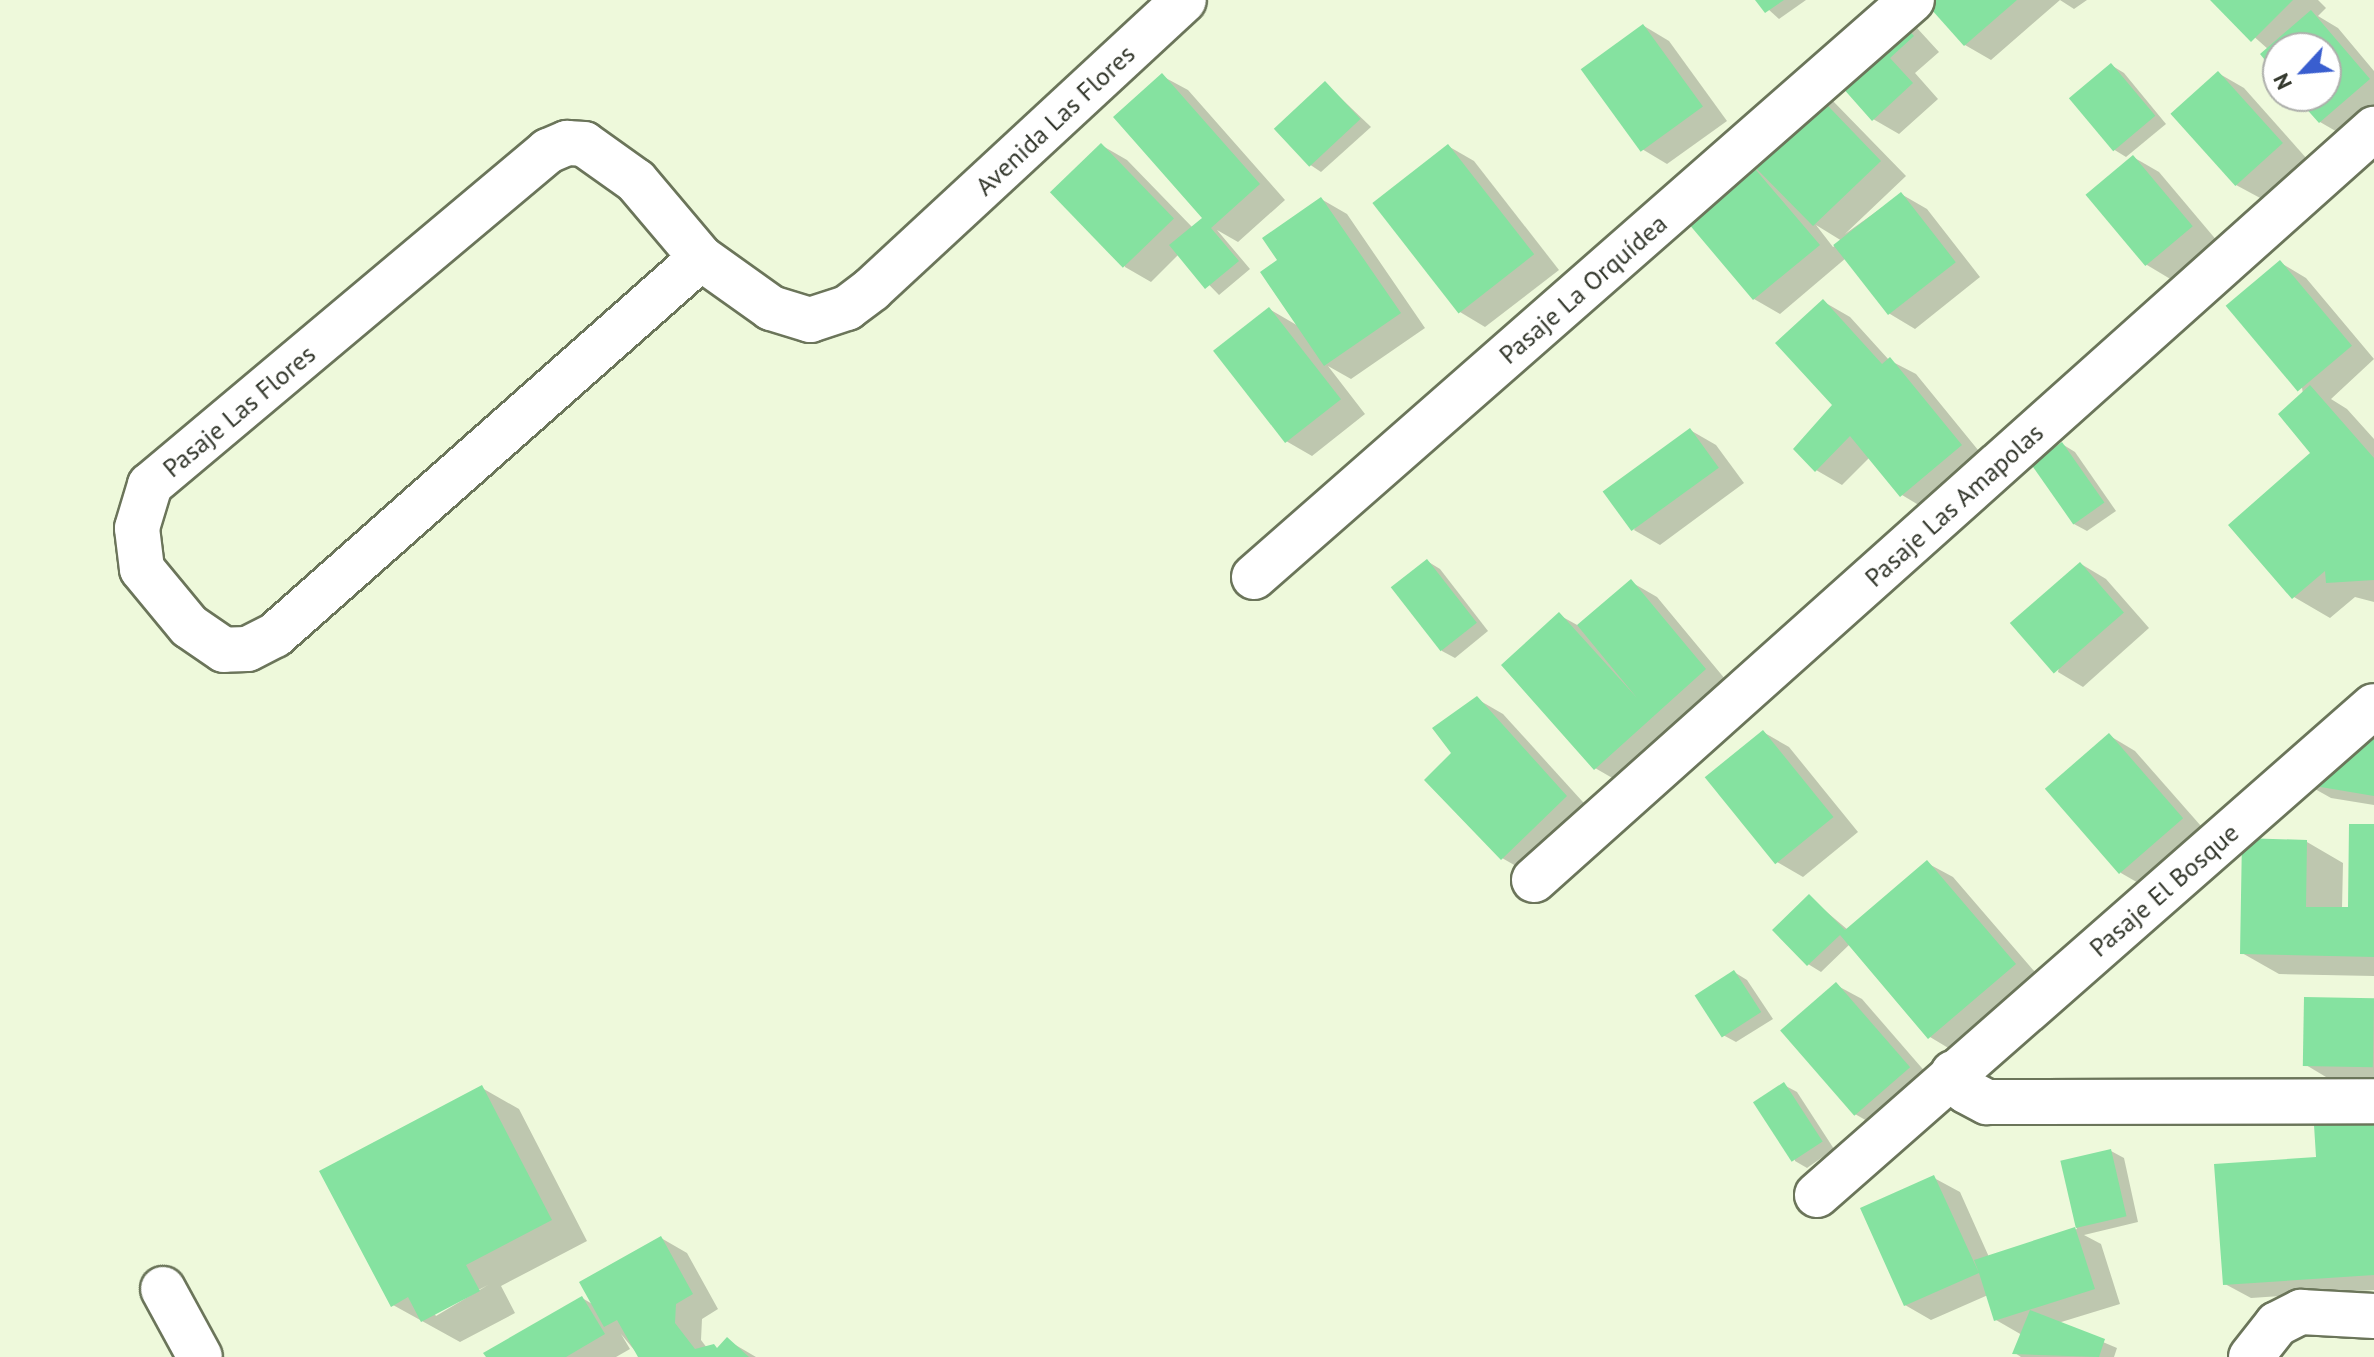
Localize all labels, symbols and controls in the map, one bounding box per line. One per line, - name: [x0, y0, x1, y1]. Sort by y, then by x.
- north arrow: [2262, 32, 2342, 112]
- street label: Avenida Las Flores: [969, 38, 1141, 202]
- text: N: [2266, 69, 2298, 94]
- street label: Pasaje La Orquídea: [1493, 208, 1673, 370]
- street label: Pasaje Las Flores: [157, 338, 321, 484]
- street label: Pasaje Las Amapolas: [1858, 417, 2050, 593]
- street label: Pasaje El Bosque: [2083, 817, 2245, 963]

